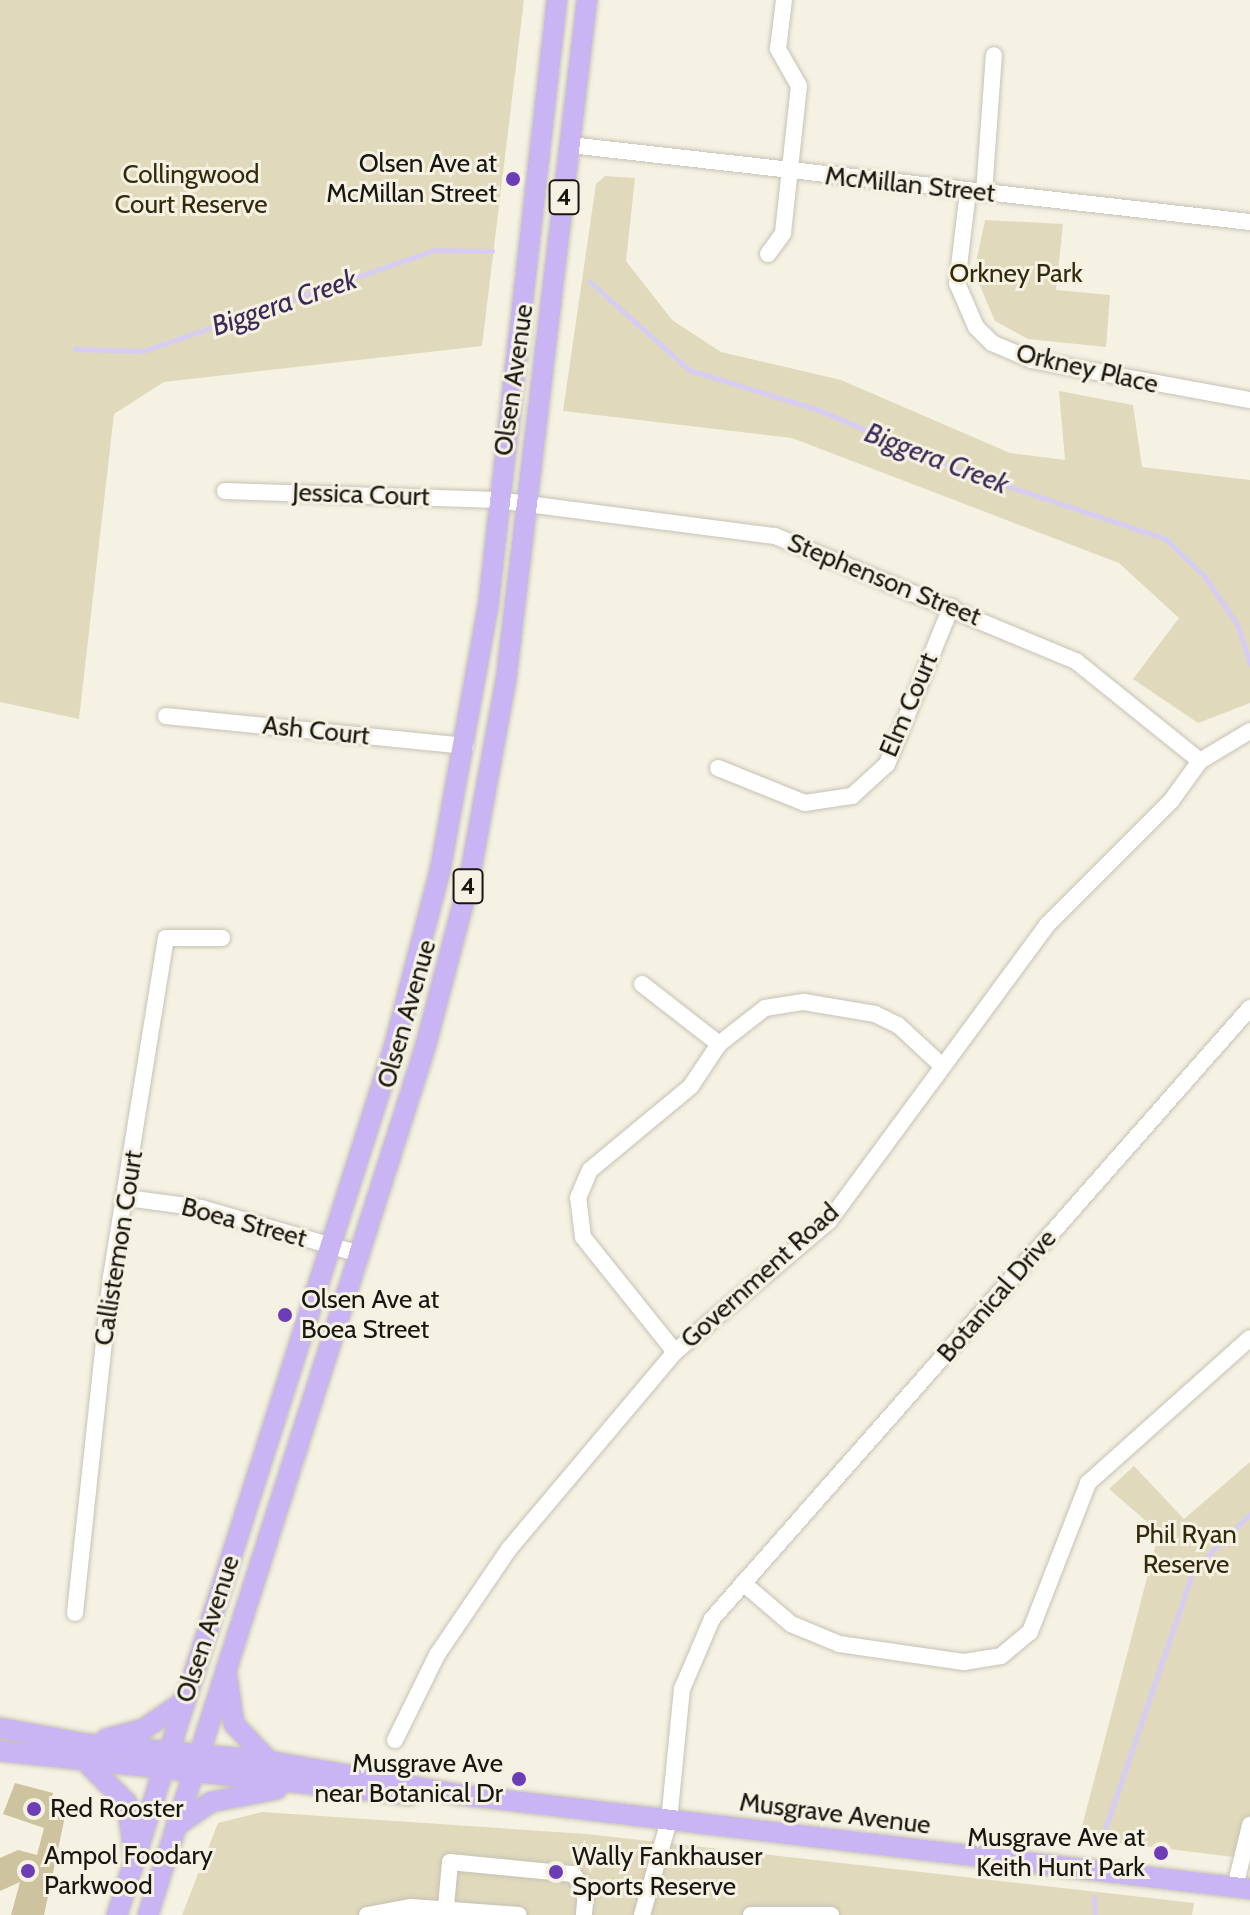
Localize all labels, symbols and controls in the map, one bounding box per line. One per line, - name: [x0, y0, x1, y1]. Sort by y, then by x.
- place label: Olsen Ave at McMillan Street: [326, 148, 497, 210]
- park label: Collingwood Court Reserve: [114, 159, 268, 220]
- street label: McMillan Street: [823, 161, 997, 209]
- marker: Olsen Ave at McMillan Street: [504, 170, 522, 188]
- road number: 4: [548, 177, 580, 217]
- park label: Orkney Park: [949, 258, 1083, 290]
- water label: Biggera Creek: [207, 261, 361, 343]
- street label: Olsen Avenue: [488, 302, 540, 458]
- street label: Orkney Place: [1013, 338, 1161, 400]
- water label: Biggera Creek: [860, 415, 1014, 501]
- street label: Jessica Court: [292, 477, 430, 513]
- street label: Stephenson Street: [783, 527, 985, 633]
- street label: Elm Court: [873, 648, 945, 762]
- street label: Ash Court: [261, 710, 371, 752]
- road number: 4: [452, 866, 484, 906]
- street label: Olsen Avenue: [371, 936, 443, 1092]
- street label: Callistemon Court: [88, 1148, 150, 1348]
- street label: Boea Street: [178, 1191, 310, 1255]
- street label: Government Road: [675, 1197, 845, 1355]
- street label: Botanical Drive: [931, 1223, 1063, 1369]
- place label: Olsen Ave at Boea Street: [301, 1284, 439, 1346]
- marker: Olsen Ave at Boea Street: [276, 1306, 294, 1324]
- park label: Phil Ryan Reserve: [1135, 1519, 1237, 1580]
- street label: Olsen Avenue: [170, 1551, 246, 1707]
- place label: Musgrave Ave near Botanical Dr: [314, 1748, 503, 1810]
- marker: Musgrave Ave near Botanical Dr: [510, 1770, 528, 1788]
- street label: Musgrave Avenue: [738, 1787, 932, 1841]
- place label: Red Rooster: [50, 1793, 184, 1825]
- marker: Red Rooster: [25, 1800, 43, 1818]
- place label: Musgrave Ave at Keith Hunt Park: [967, 1822, 1145, 1884]
- place label: Ampol Foodary Parkwood: [44, 1840, 213, 1902]
- place label: Wally Fankhauser Sports Reserve: [572, 1841, 762, 1902]
- marker: Musgrave Ave at Keith Hunt Park: [1152, 1844, 1170, 1862]
- marker: Ampol Foodary Parkwood: [19, 1862, 37, 1880]
- marker: Wally Fankhauser Sports Reserve: [547, 1863, 565, 1881]

